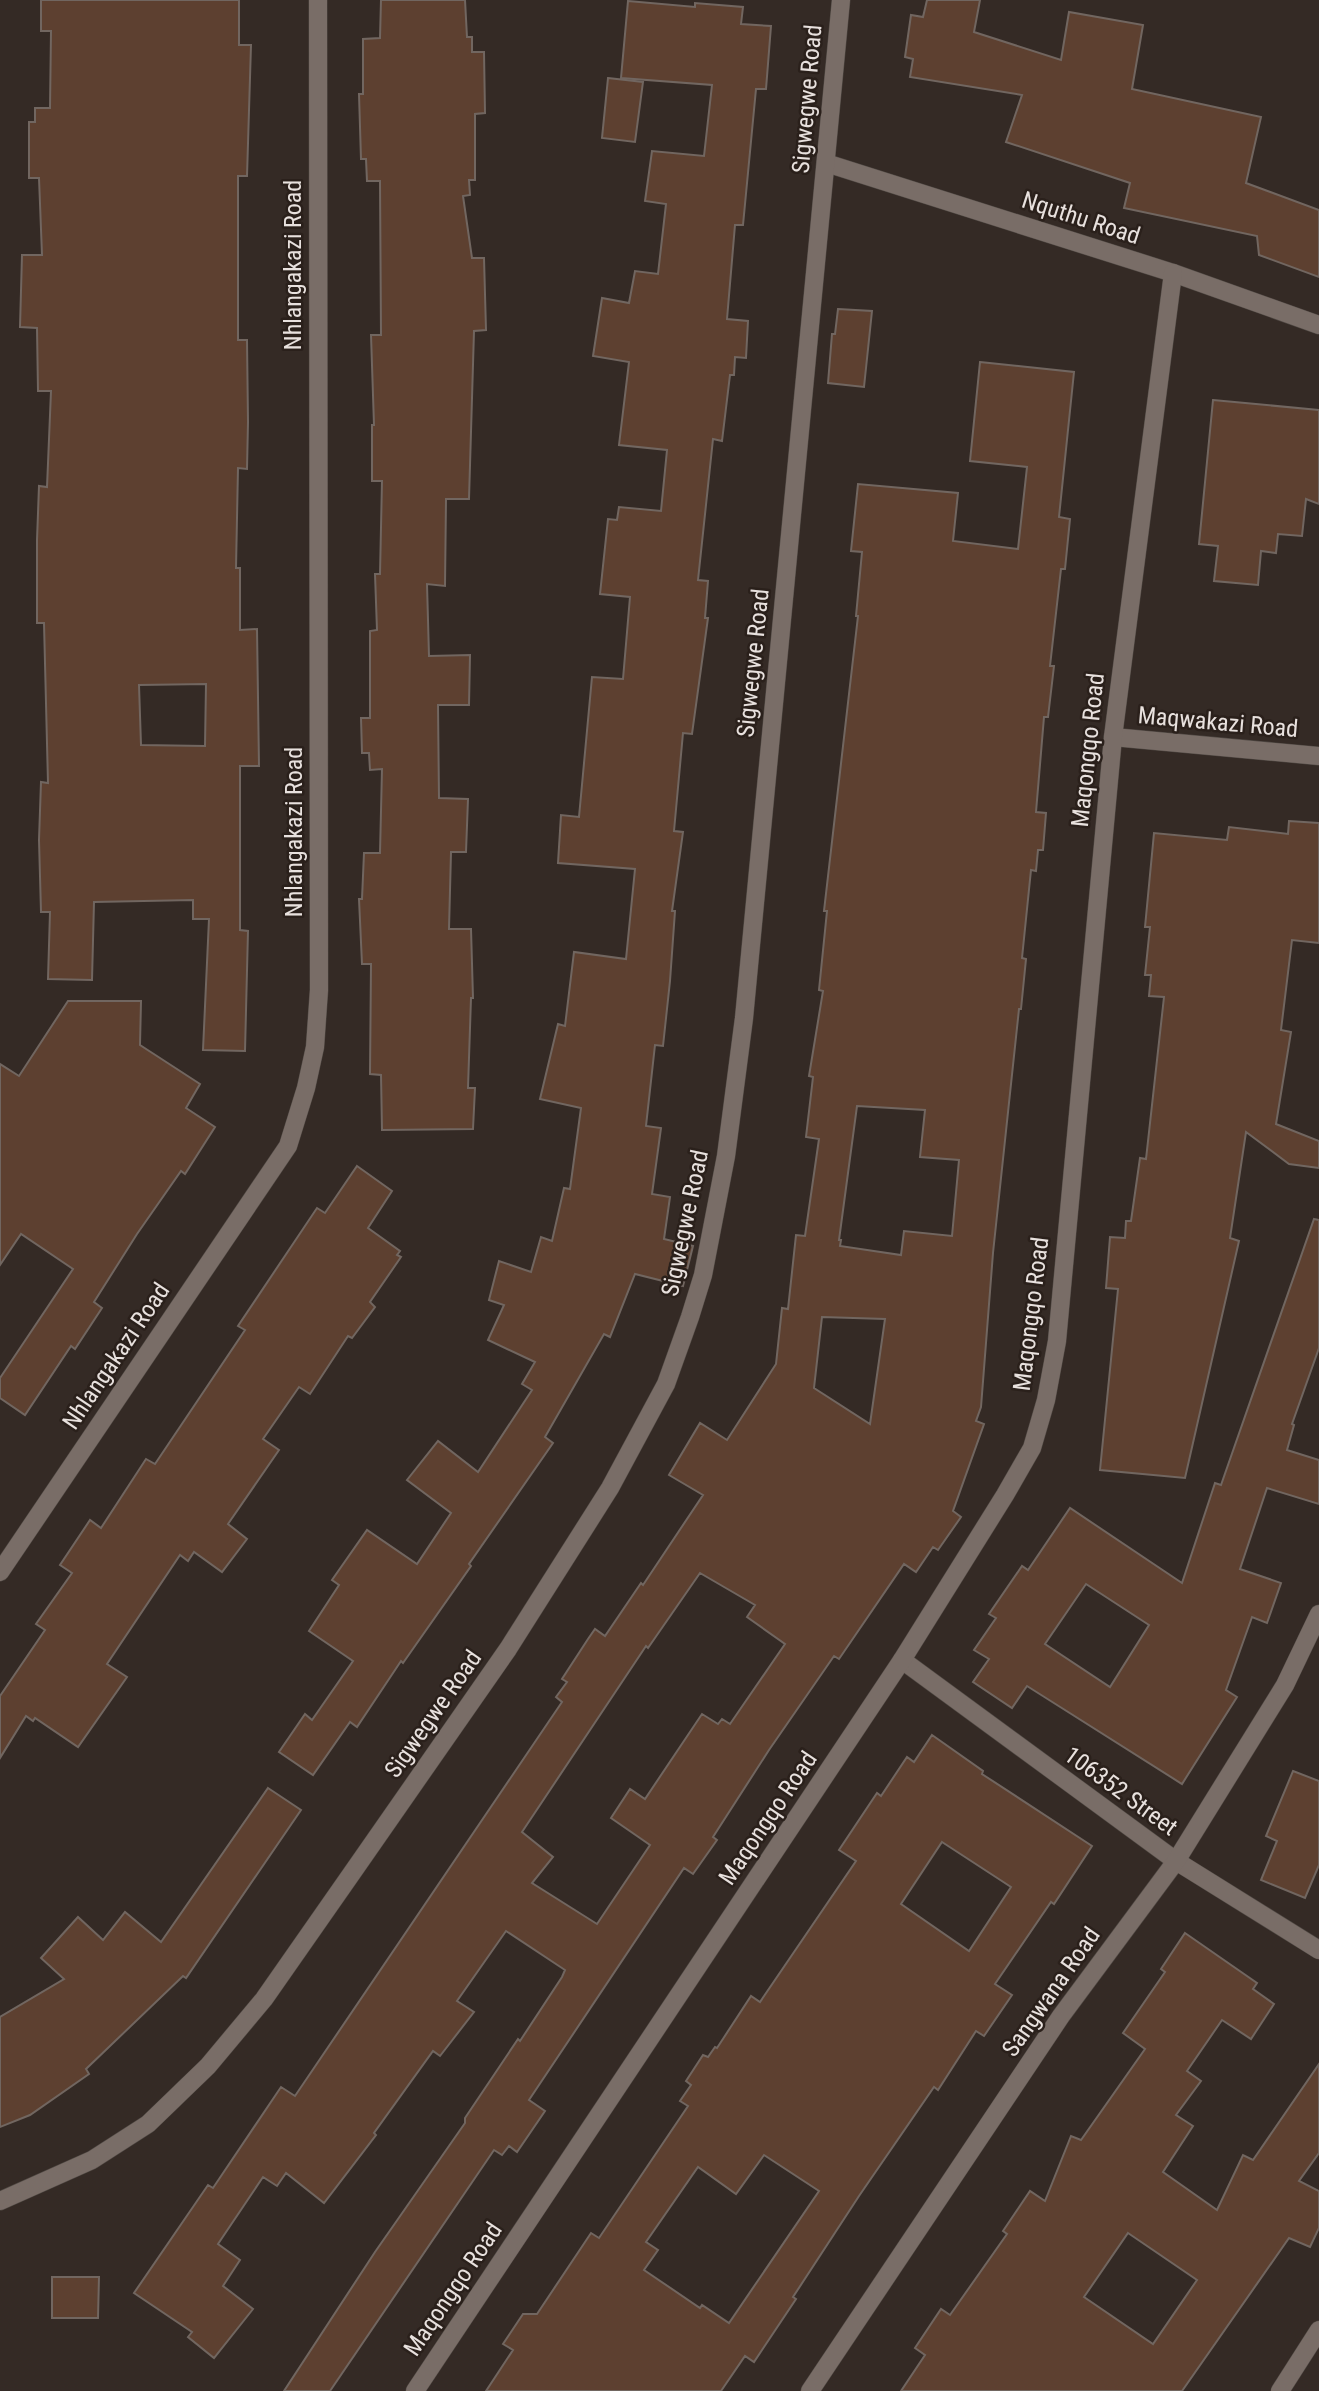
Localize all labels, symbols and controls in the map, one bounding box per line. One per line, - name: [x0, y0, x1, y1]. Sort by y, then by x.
- street label: Sigwegwe Road: [787, 24, 827, 174]
- street label: Nhlangakazi Road: [279, 180, 307, 350]
- street label: Nquthu Road: [1018, 186, 1144, 250]
- street label: Sigwegwe Road: [731, 587, 775, 739]
- street label: Maqongqo Road: [1066, 672, 1110, 828]
- street label: Maqwakazi Road: [1137, 701, 1299, 743]
- street label: Nhlangakazi Road: [280, 747, 308, 917]
- street label: Sigwegwe Road: [656, 1147, 714, 1299]
- street label: Maqongqo Road: [1008, 1235, 1054, 1393]
- street label: Nhlangakazi Road: [57, 1278, 175, 1434]
- street label: Sigwegwe Road: [379, 1645, 487, 1783]
- street label: 106352 Street: [1059, 1741, 1183, 1841]
- street label: Maqongqo Road: [713, 1746, 823, 1890]
- street label: Sangwana Road: [996, 1922, 1106, 2062]
- street label: Maqongqo Road: [398, 2217, 508, 2361]

